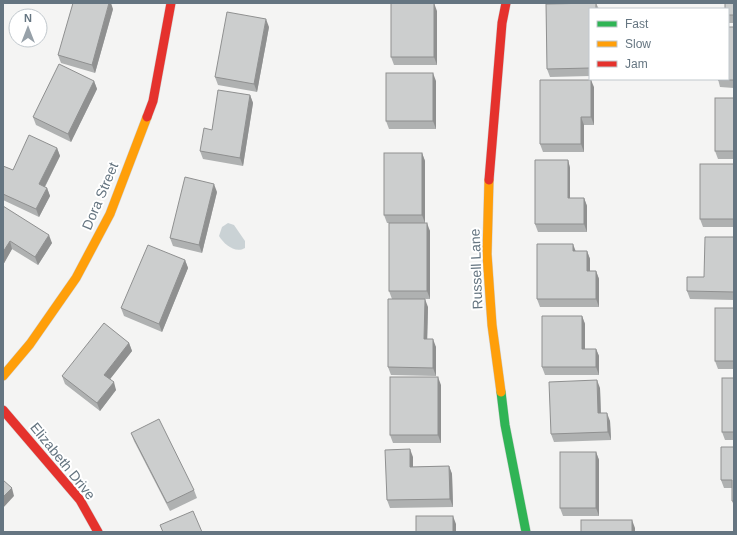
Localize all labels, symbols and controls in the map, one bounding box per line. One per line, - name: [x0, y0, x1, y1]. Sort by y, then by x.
- north arrow: [8, 8, 48, 48]
- legend: [589, 8, 729, 80]
- text: N: [24, 12, 32, 24]
- text: Fast: [625, 17, 649, 31]
- text: Slow: [625, 37, 651, 51]
- text: Jam: [625, 57, 648, 71]
- street label: Dora Street: [79, 160, 121, 232]
- street label: Russell Lane: [467, 228, 485, 310]
- street label: Elizabeth Drive: [27, 419, 99, 503]

